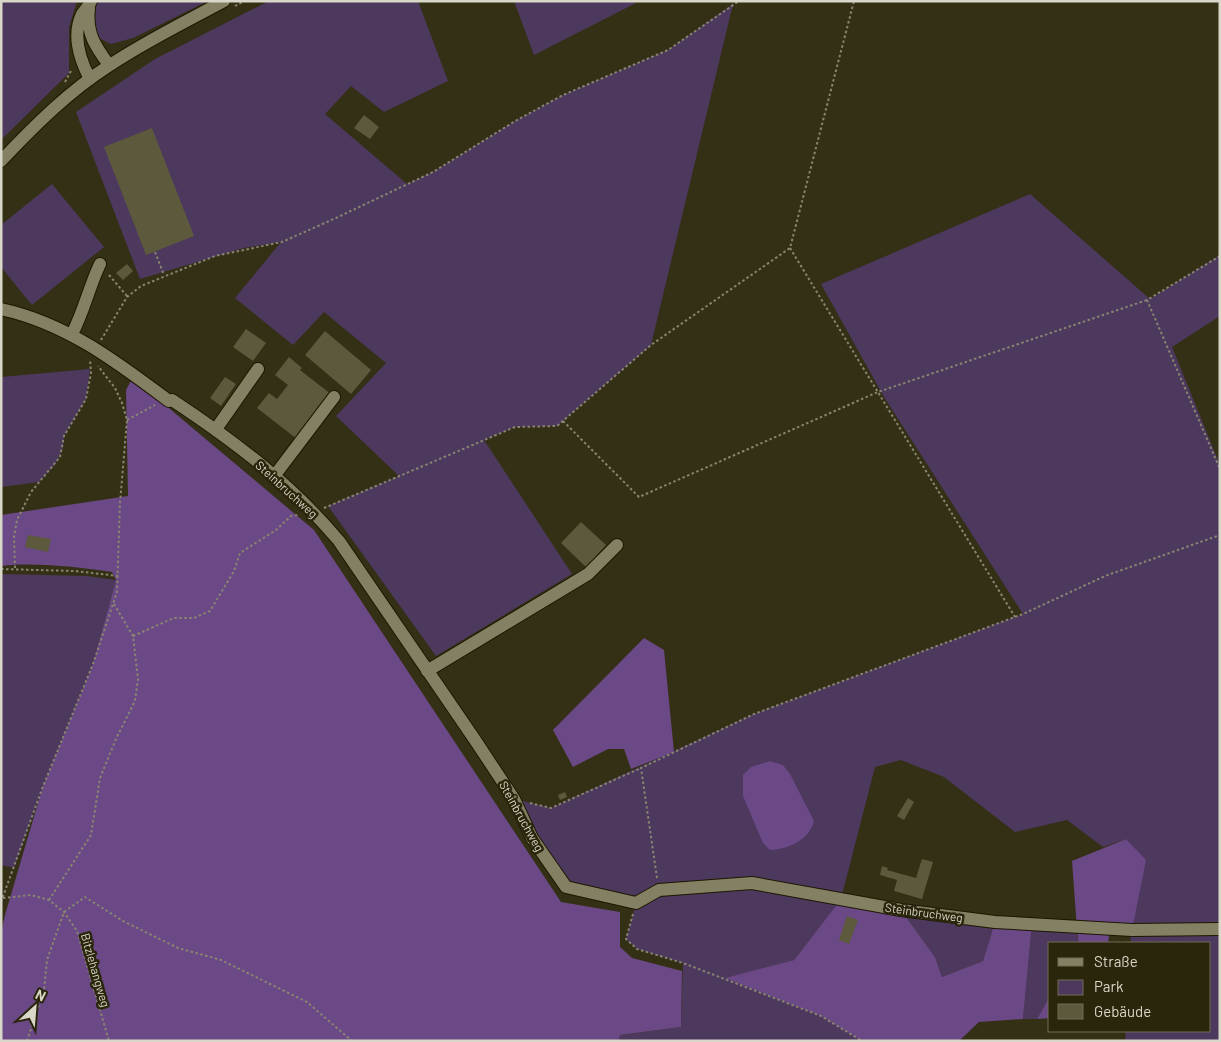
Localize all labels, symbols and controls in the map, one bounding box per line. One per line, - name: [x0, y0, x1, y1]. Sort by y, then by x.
- street label: Steinbruchweg: [253, 458, 321, 520]
- street label: Steinbruchweg: [497, 778, 547, 854]
- street label: Steinbruchweg: [884, 900, 964, 924]
- street label: Bitzlehangweg: [79, 931, 113, 1009]
- legend: [1048, 942, 1211, 1032]
- text: Straße: [1094, 952, 1138, 970]
- text: Park: [1094, 977, 1124, 995]
- north arrow: [10, 982, 60, 1032]
- text: N: [33, 985, 49, 1005]
- text: Gebäude: [1094, 1002, 1151, 1020]

